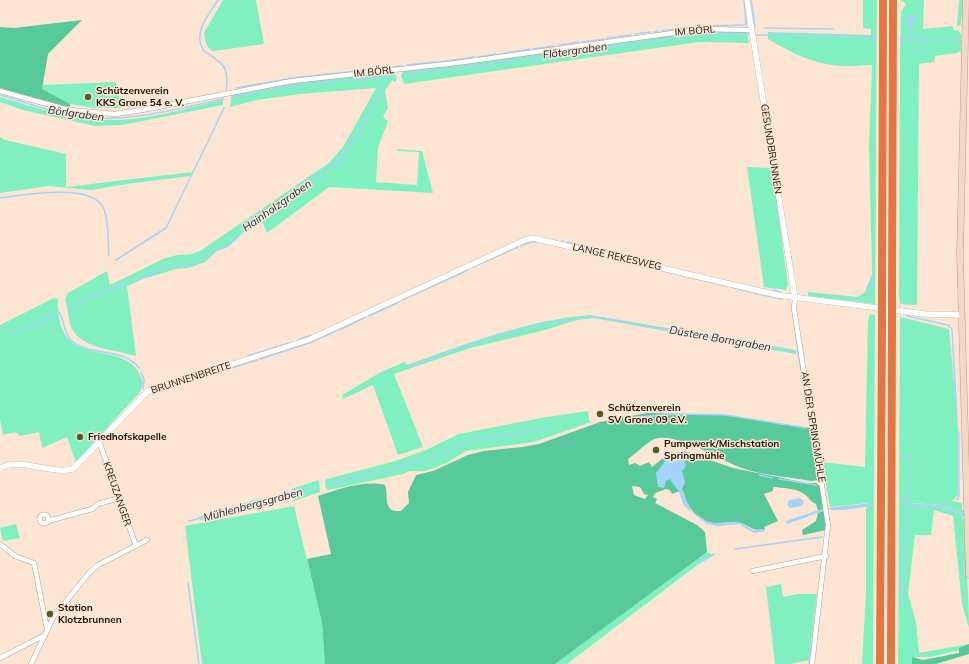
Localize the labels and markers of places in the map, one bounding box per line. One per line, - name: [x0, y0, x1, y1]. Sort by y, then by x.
- place label: Schützenverein KKS Grone 54 e. V.: [96, 85, 184, 108]
- marker: Schützenverein KKS Grone 54 e. V.: [83, 92, 93, 102]
- place label: Schützenverein SV Grone 09 e.V.: [608, 402, 687, 426]
- marker: Schützenverein SV Grone 09 e.V.: [595, 409, 605, 419]
- place label: Friedhofskapelle: [88, 431, 166, 443]
- marker: Friedhofskapelle: [75, 432, 85, 442]
- place label: Pumpwerk/Mischstation Springmühle: [664, 438, 779, 462]
- marker: Pumpwerk/Mischstation Springmühle: [651, 445, 661, 455]
- place label: Station Klotzbrunnen: [58, 602, 122, 626]
- marker: Station Klotzbrunnen: [45, 609, 55, 619]

